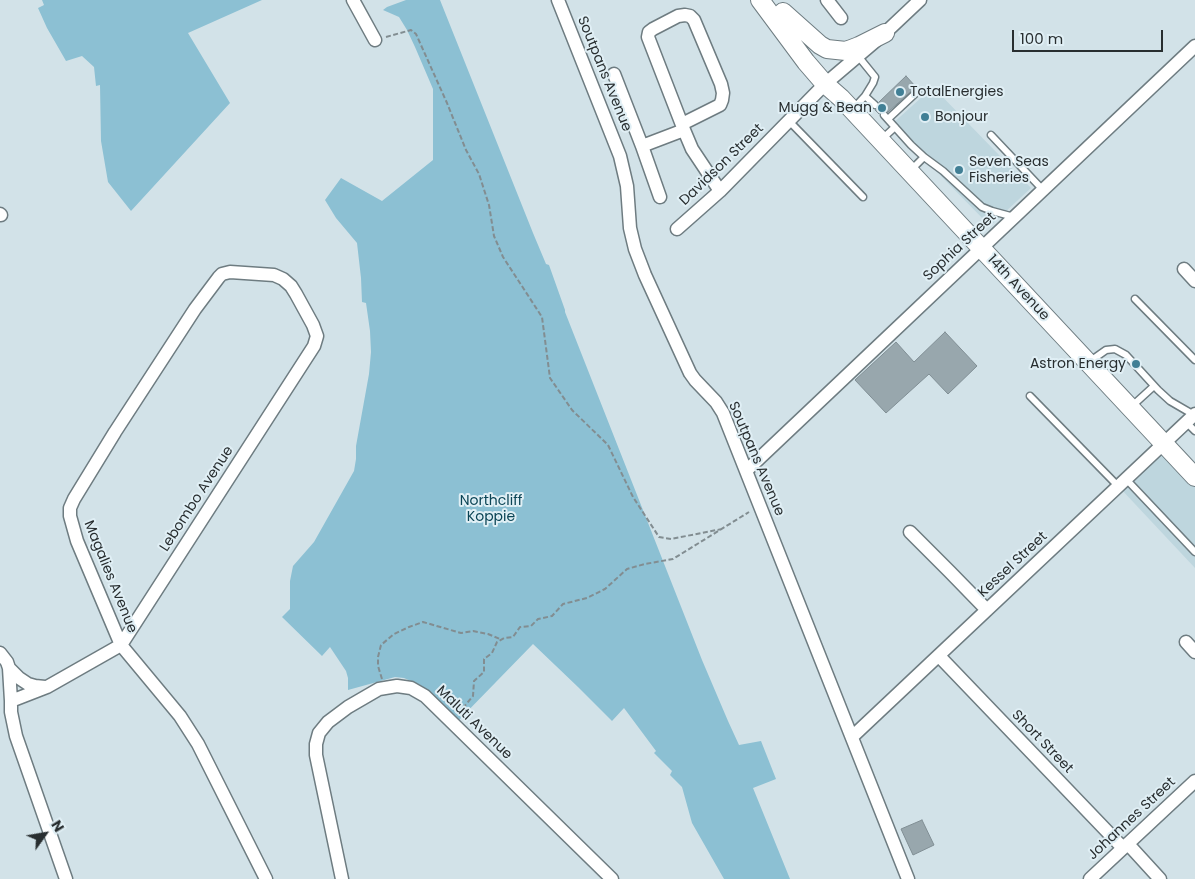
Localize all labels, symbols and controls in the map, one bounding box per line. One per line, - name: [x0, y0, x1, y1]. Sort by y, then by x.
- street label: Soutpans Avenue: [573, 14, 635, 134]
- scale bar: [1015, 20, 1166, 52]
- text: 100 m: [1020, 28, 1063, 49]
- place label: TotalEnergies: [910, 84, 1003, 100]
- marker: TotalEnergies: [894, 86, 906, 98]
- place label: Mugg & Bean: [779, 100, 872, 116]
- marker: Mugg & Bean: [876, 102, 888, 114]
- place label: Bonjour: [935, 109, 988, 125]
- marker: Bonjour: [919, 111, 931, 123]
- street label: Davidson Street: [677, 121, 767, 209]
- place label: Seven Seas Fisheries: [969, 154, 1049, 186]
- marker: Seven Seas Fisheries: [953, 164, 965, 176]
- street label: Sophia Street: [920, 209, 1000, 285]
- street label: 14th Avenue: [983, 252, 1053, 324]
- place label: Astron Energy: [1030, 356, 1126, 372]
- marker: Astron Energy: [1130, 358, 1142, 370]
- street label: Soutpans Avenue: [724, 399, 788, 519]
- street label: Lebombo Avenue: [157, 443, 237, 555]
- park label: Northcliff Koppie: [460, 493, 522, 526]
- street label: Magalies Avenue: [80, 518, 140, 636]
- street label: Kessel Street: [975, 529, 1051, 601]
- street label: Maluti Avenue: [433, 683, 515, 763]
- street label: Short Street: [1008, 707, 1076, 777]
- street label: Johannes Street: [1085, 774, 1179, 864]
- north arrow: [20, 809, 70, 859]
- text: N: [46, 816, 69, 836]

